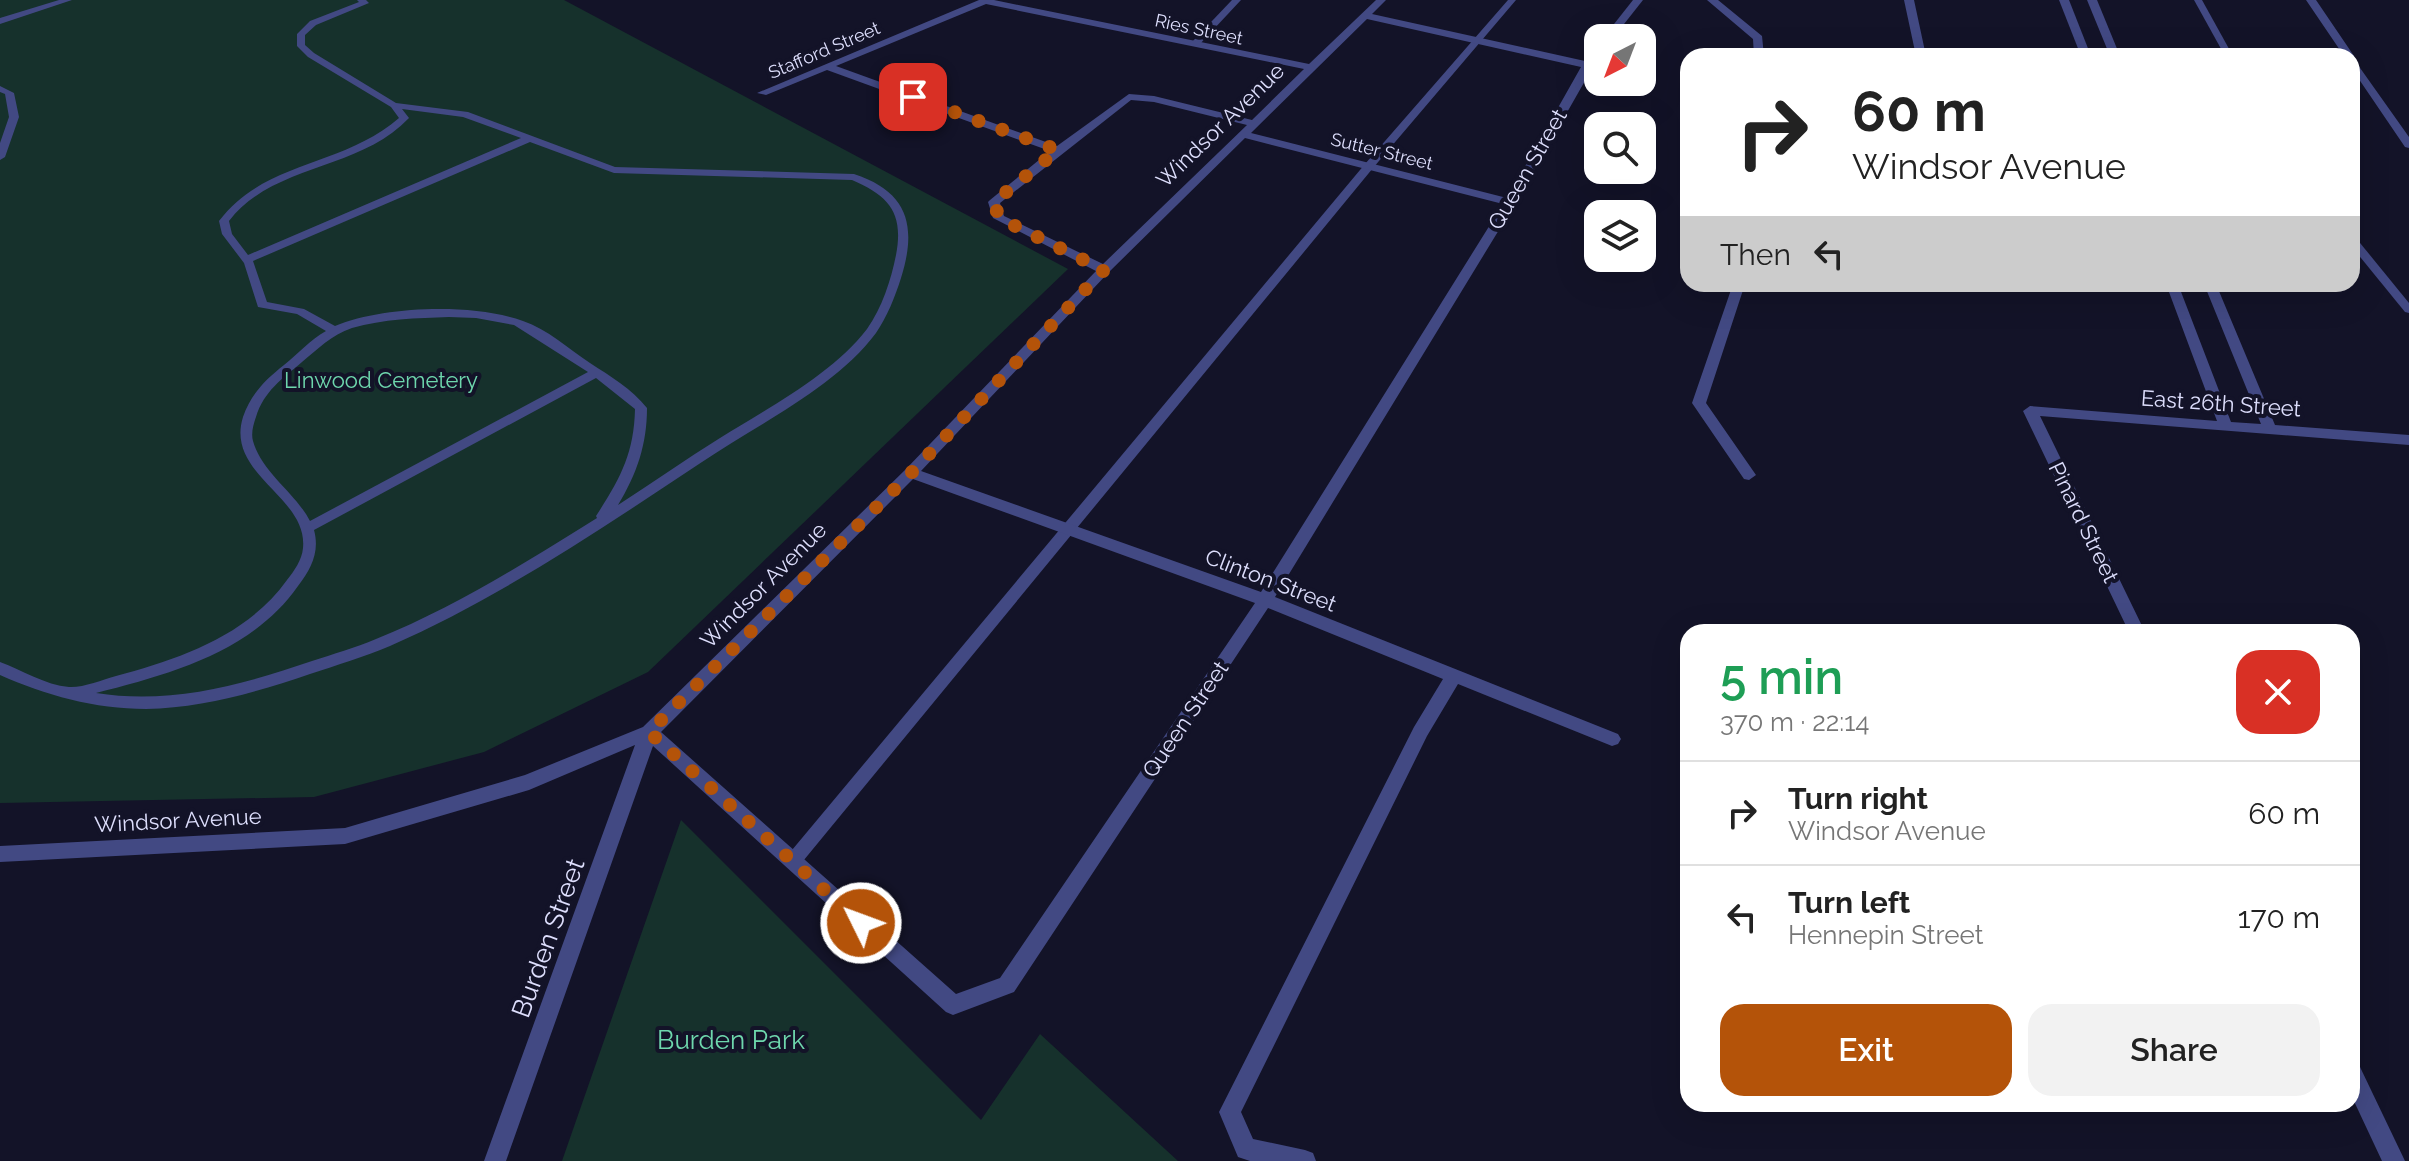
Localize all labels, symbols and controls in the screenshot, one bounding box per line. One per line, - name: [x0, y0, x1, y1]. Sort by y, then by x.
- street label: Ries Street: [1153, 9, 1245, 49]
- street label: Stafford Street: [765, 17, 883, 83]
- north arrow: [1584, 24, 1656, 96]
- map controls: [1584, 24, 1656, 272]
- street label: Windsor Avenue: [1151, 57, 1289, 192]
- pin: [879, 63, 947, 131]
- icon: arrive: [891, 75, 935, 119]
- text: 60 m: [1852, 78, 1986, 144]
- icon: right: [1720, 80, 1824, 184]
- street label: Queen Street: [1482, 104, 1572, 234]
- button: search: [1584, 112, 1656, 184]
- street label: Sutter Street: [1329, 128, 1435, 174]
- text: Windsor Avenue: [1852, 145, 2126, 187]
- button: layers: [1584, 200, 1656, 272]
- icon: left: [1807, 232, 1851, 276]
- text: Then: [1720, 237, 1791, 272]
- park label: Linwood Cemetery: [284, 367, 478, 393]
- street label: East 26th Street: [2140, 384, 2303, 422]
- street label: Pinard Street: [2044, 457, 2125, 587]
- street label: Windsor Avenue: [695, 517, 831, 653]
- street label: Clinton Street: [1202, 543, 1341, 617]
- text: 5 min: [1720, 649, 1843, 705]
- button: close: [2236, 650, 2320, 734]
- street label: Queen Street: [1137, 655, 1234, 782]
- text: 370 m · 22:14: [1720, 707, 1869, 737]
- text: Turn right: [1788, 781, 1928, 816]
- icon: right: [1720, 791, 1764, 835]
- text: 60 m: [2248, 796, 2320, 831]
- street label: Windsor Avenue: [94, 803, 262, 837]
- text: Windsor Avenue: [1788, 816, 1986, 846]
- street label: Burden Street: [505, 854, 591, 1022]
- position arrow: [819, 881, 903, 965]
- text: Turn left: [1788, 885, 1910, 920]
- icon: left: [1720, 895, 1764, 939]
- text: 170 m: [2238, 900, 2320, 935]
- text: Hennepin Street: [1788, 920, 1983, 950]
- button: Exit: [1720, 1004, 2012, 1096]
- button: Share: [2028, 1004, 2320, 1096]
- park label: Burden Park: [657, 1025, 805, 1055]

